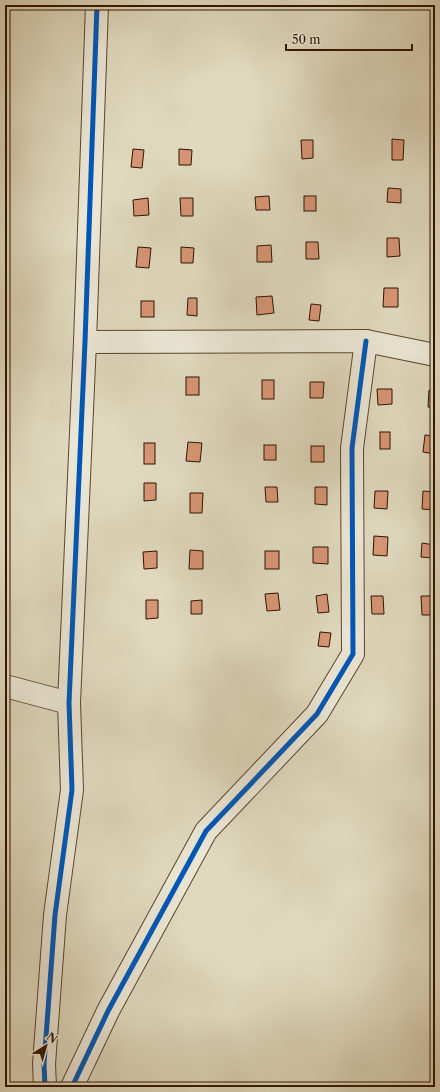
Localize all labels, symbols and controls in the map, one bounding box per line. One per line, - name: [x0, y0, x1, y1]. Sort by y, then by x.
- scale bar: [286, 26, 412, 52]
- text: 50 m: [292, 32, 321, 47]
- north arrow: [26, 1026, 66, 1066]
- text: N: [44, 1030, 60, 1047]

